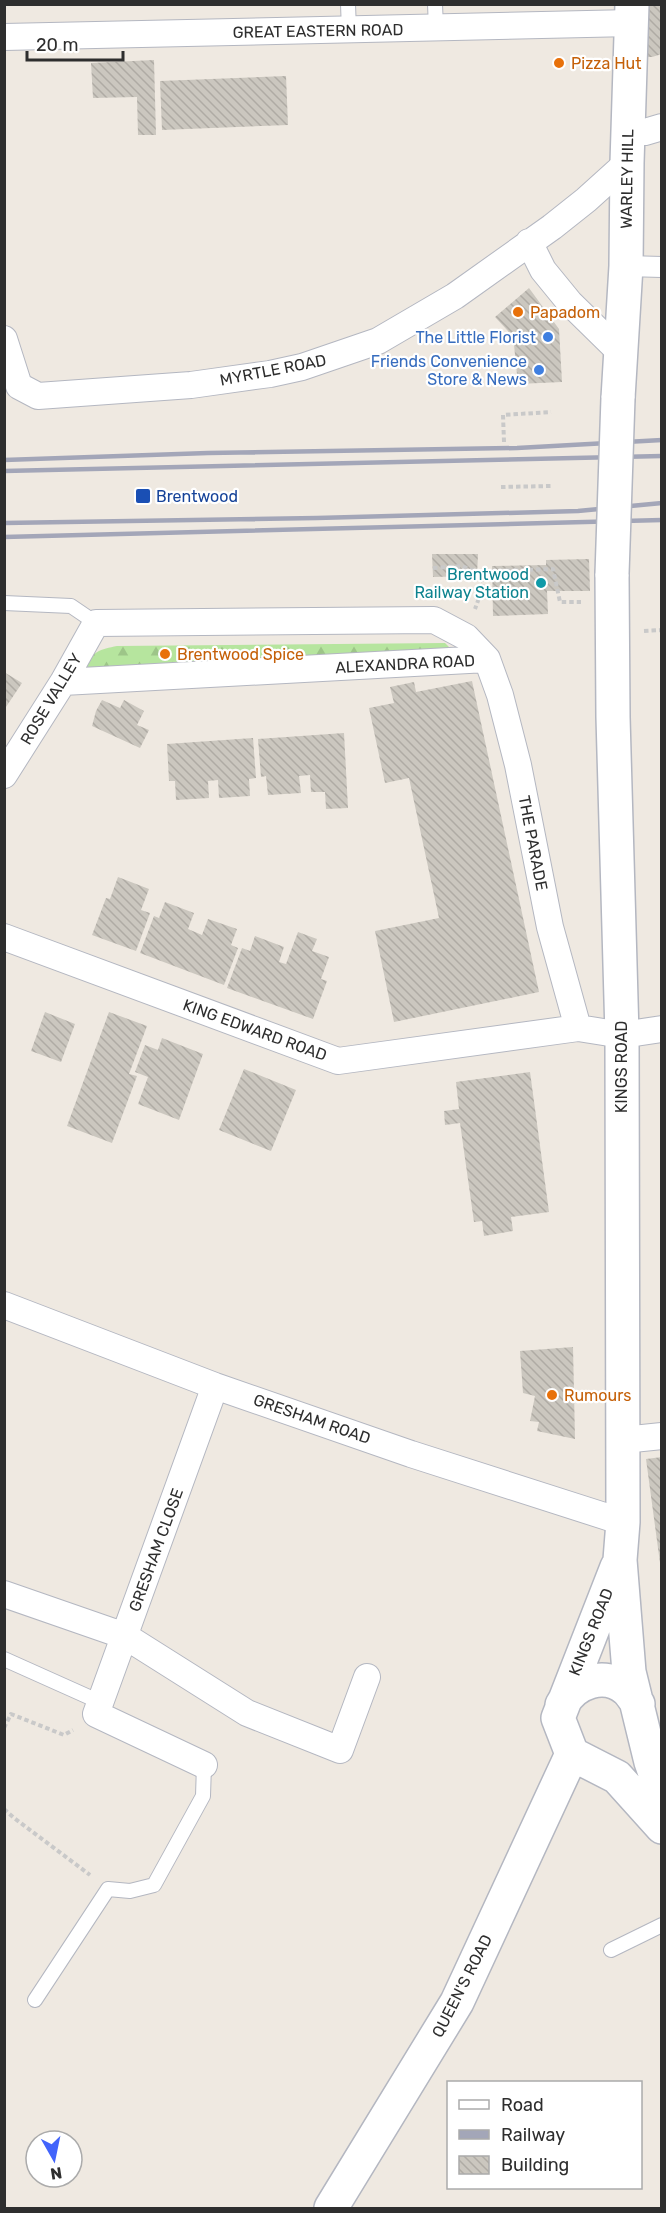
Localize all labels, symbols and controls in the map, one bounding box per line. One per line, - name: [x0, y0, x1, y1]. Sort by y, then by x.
- street label: GREAT EASTERN ROAD: [232, 20, 404, 42]
- scale bar: [27, 24, 123, 62]
- text: 20 m: [36, 34, 78, 56]
- place label: Pizza Hut: [571, 54, 642, 73]
- marker: Pizza Hut: [552, 56, 566, 70]
- street label: WARLEY HILL: [617, 129, 637, 229]
- place label: Papadom: [530, 303, 600, 322]
- marker: Papadom: [511, 305, 525, 319]
- place label: The Little Florist: [416, 328, 536, 347]
- marker: The Little Florist: [541, 330, 555, 344]
- street label: MYRTLE ROAD: [218, 350, 328, 390]
- place label: Friends Convenience Store & News: [371, 352, 527, 389]
- marker: Friends Convenience Store & News: [532, 363, 546, 377]
- marker: Brentwood: [134, 487, 152, 505]
- place label: Brentwood: [156, 487, 238, 506]
- place label: Brentwood Railway Station: [414, 565, 529, 602]
- marker: Brentwood Railway Station: [534, 576, 548, 590]
- place label: Brentwood Spice: [177, 645, 304, 664]
- marker: Brentwood Spice: [158, 647, 172, 661]
- street label: ROSE VALLEY: [16, 650, 86, 748]
- street label: ALEXANDRA ROAD: [335, 651, 475, 677]
- street label: THE PARADE: [514, 794, 552, 892]
- street label: KING EDWARD ROAD: [180, 995, 330, 1065]
- street label: KINGS ROAD: [612, 1021, 631, 1113]
- place label: Rumours: [564, 1386, 631, 1405]
- marker: Rumours: [545, 1388, 559, 1402]
- street label: GRESHAM ROAD: [251, 1390, 373, 1448]
- street label: GRESHAM CLOSE: [125, 1486, 187, 1614]
- street label: KINGS ROAD: [565, 1585, 617, 1679]
- street label: QUEEN'S ROAD: [428, 1931, 496, 2041]
- legend: [447, 2081, 642, 2189]
- text: Road: [501, 2094, 544, 2116]
- text: Railway: [501, 2124, 565, 2146]
- north arrow: [24, 2129, 84, 2189]
- text: Building: [501, 2154, 569, 2176]
- text: N: [49, 2163, 63, 2184]

